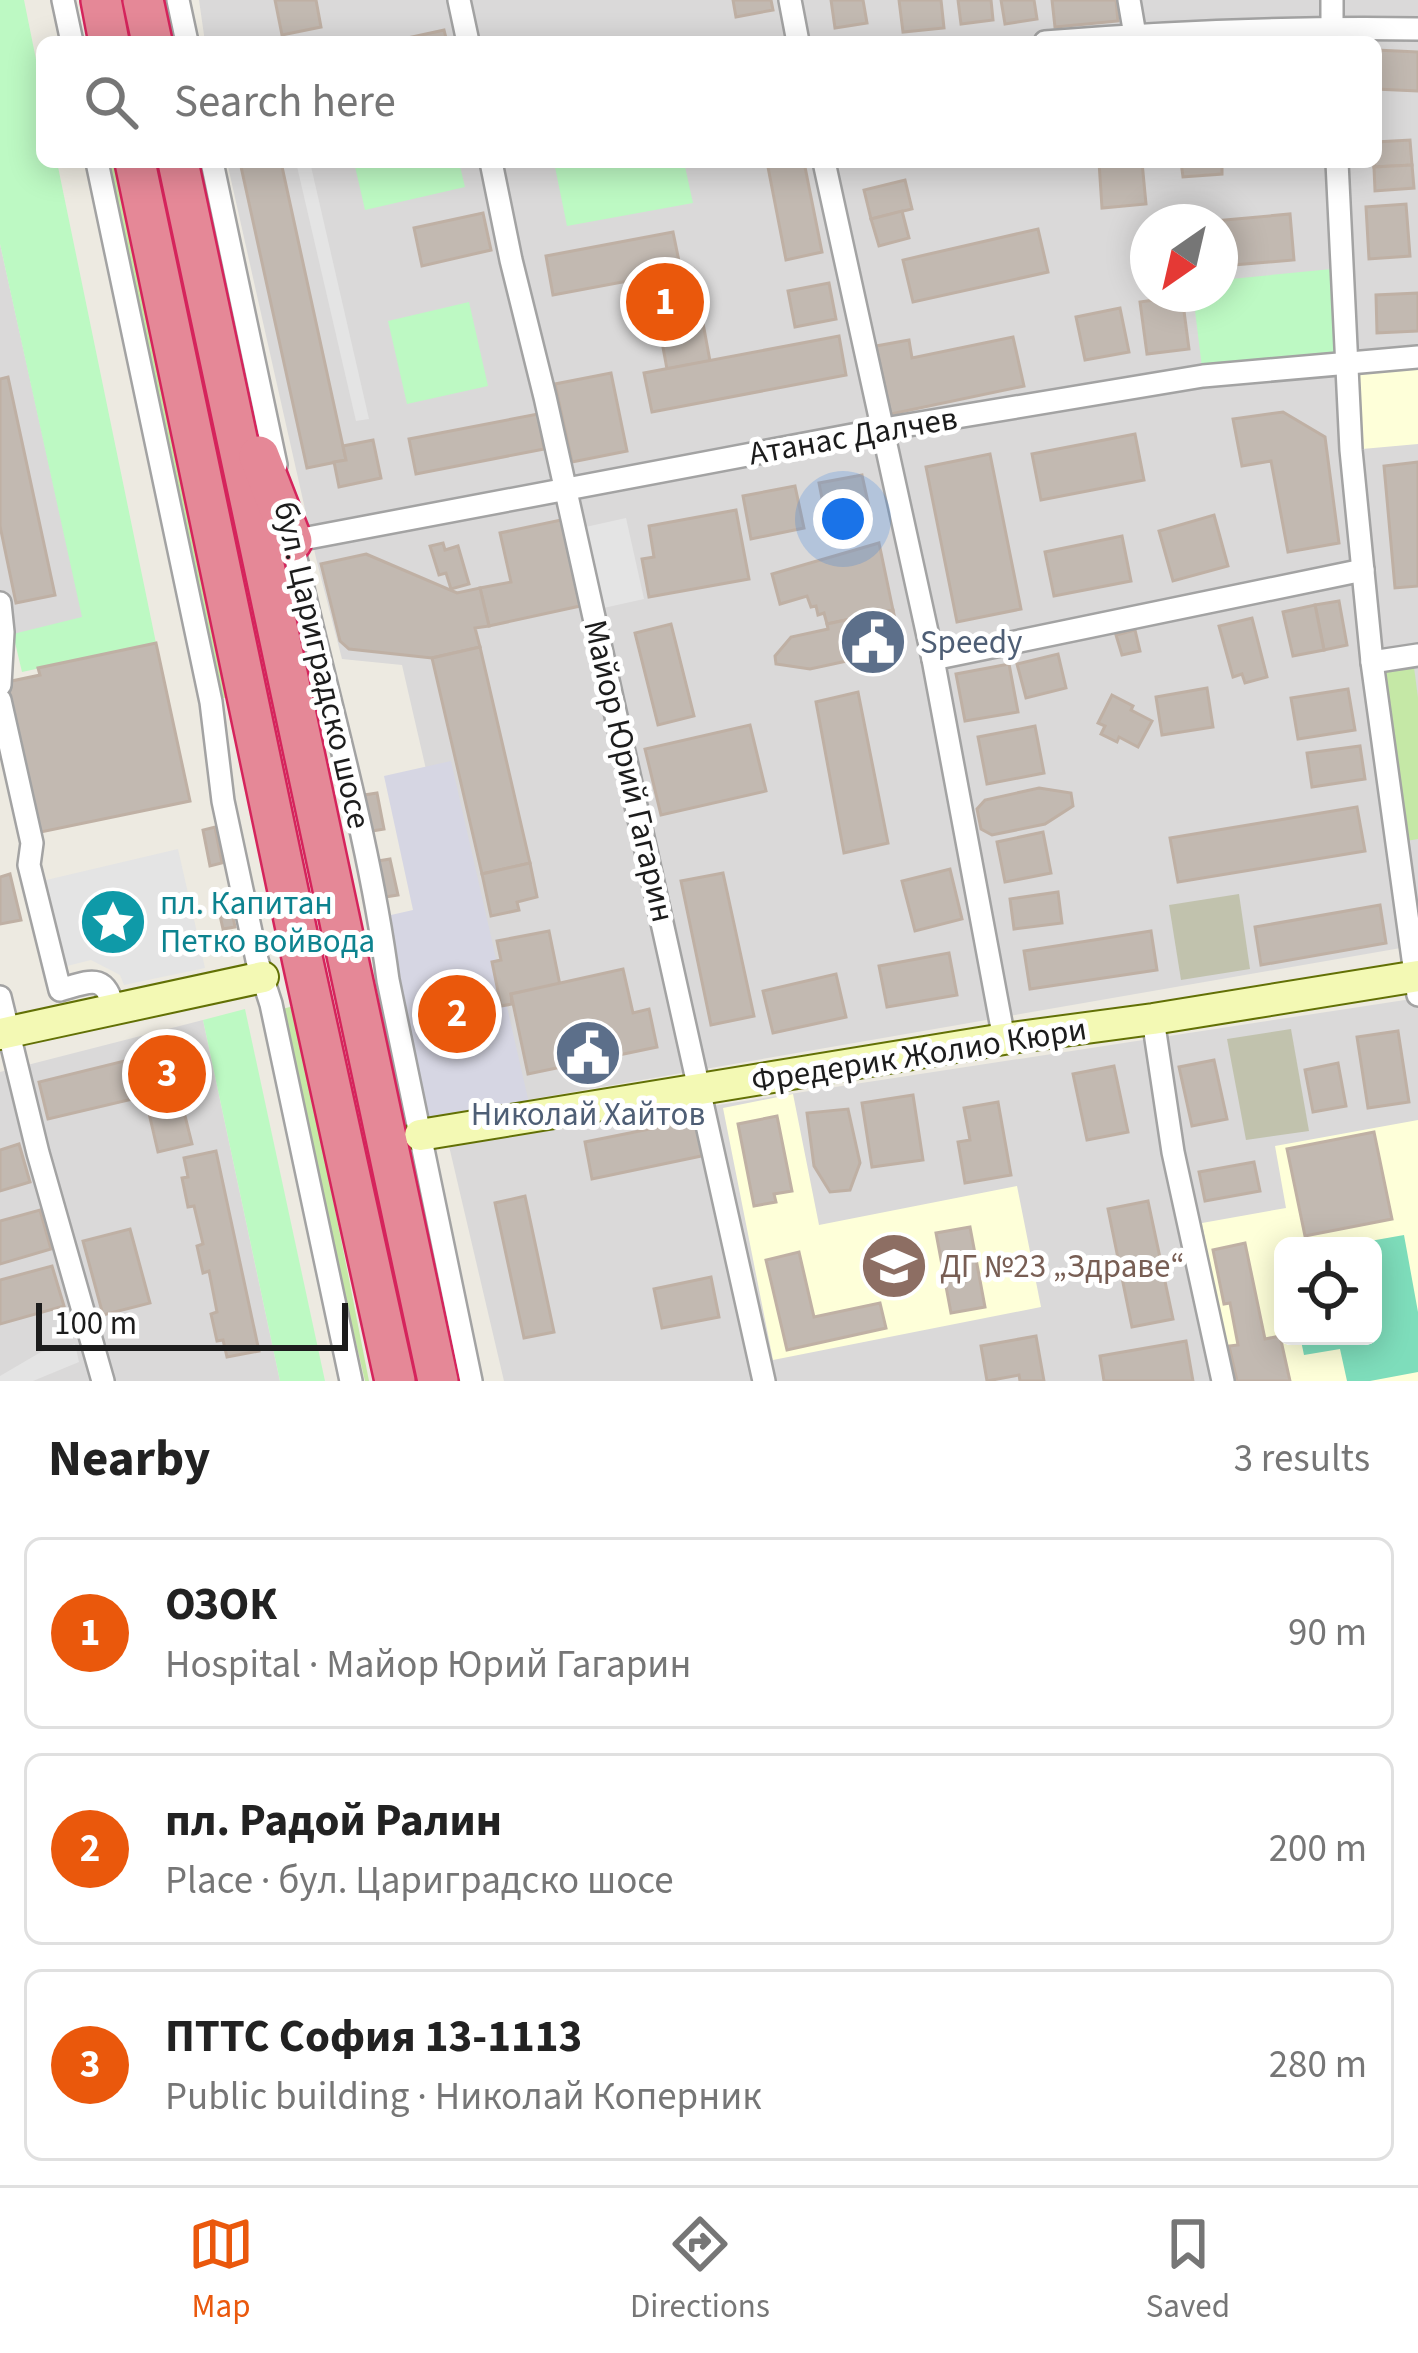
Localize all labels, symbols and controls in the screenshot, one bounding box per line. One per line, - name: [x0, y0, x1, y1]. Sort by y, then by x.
- search box: [36, 36, 1382, 168]
- icon: search: [78, 69, 144, 135]
- text: Search here: [174, 70, 396, 134]
- north arrow: [1130, 204, 1238, 312]
- pin: 1: [626, 257, 704, 347]
- street label: Атанас Далчев: [745, 395, 961, 477]
- your location: [813, 489, 873, 549]
- street label: бул. Цариградско шосе: [261, 497, 383, 833]
- public building icon: Speedy: [838, 607, 908, 677]
- street label: Майор Юрий Гагарин: [571, 615, 687, 927]
- place label: Speedy: [920, 619, 1023, 666]
- place label: пл. Капитан Петко войвода: [160, 880, 375, 965]
- place icon: пл. Капитан Петко войвода: [78, 887, 148, 957]
- pin: 2: [418, 969, 496, 1059]
- street label: Фредерик Жолио Кюри: [748, 1005, 1090, 1105]
- public building icon: Николай Хайтов: [553, 1018, 623, 1088]
- pin: 3: [128, 1029, 206, 1119]
- place label: Николай Хайтов: [471, 1091, 705, 1138]
- school or university icon: ДГ №23 „Здраве“: [859, 1231, 929, 1301]
- map controls: [1274, 1237, 1382, 1345]
- button: locate: [1274, 1237, 1382, 1345]
- place label: ДГ №23 „Здраве“: [940, 1243, 1185, 1290]
- scale bar: [36, 1297, 348, 1350]
- text: 100 m: [54, 1300, 137, 1347]
- text: Nearby: [48, 1423, 210, 1495]
- text: 3 results: [1234, 1431, 1370, 1487]
- text: ОЗОК: [165, 1573, 277, 1637]
- text: 1: [80, 1605, 100, 1661]
- text: 90 m: [1288, 1605, 1367, 1661]
- text: Hospital · Майор Юрий Гагарин: [165, 1637, 691, 1693]
- text: пл. Радой Ралин: [165, 1789, 502, 1853]
- text: 2: [80, 1821, 100, 1877]
- text: 200 m: [1269, 1821, 1367, 1877]
- text: Place · бул. Цариградско шосе: [165, 1853, 674, 1909]
- text: ПТТС София 13-1113: [165, 2005, 582, 2069]
- text: 3: [80, 2037, 100, 2093]
- text: 280 m: [1269, 2037, 1367, 2093]
- text: Public building · Николай Коперник: [165, 2069, 762, 2125]
- tab: Map: [188, 2211, 254, 2330]
- tab: Directions: [630, 2211, 770, 2330]
- tab: Saved: [1146, 2211, 1230, 2330]

